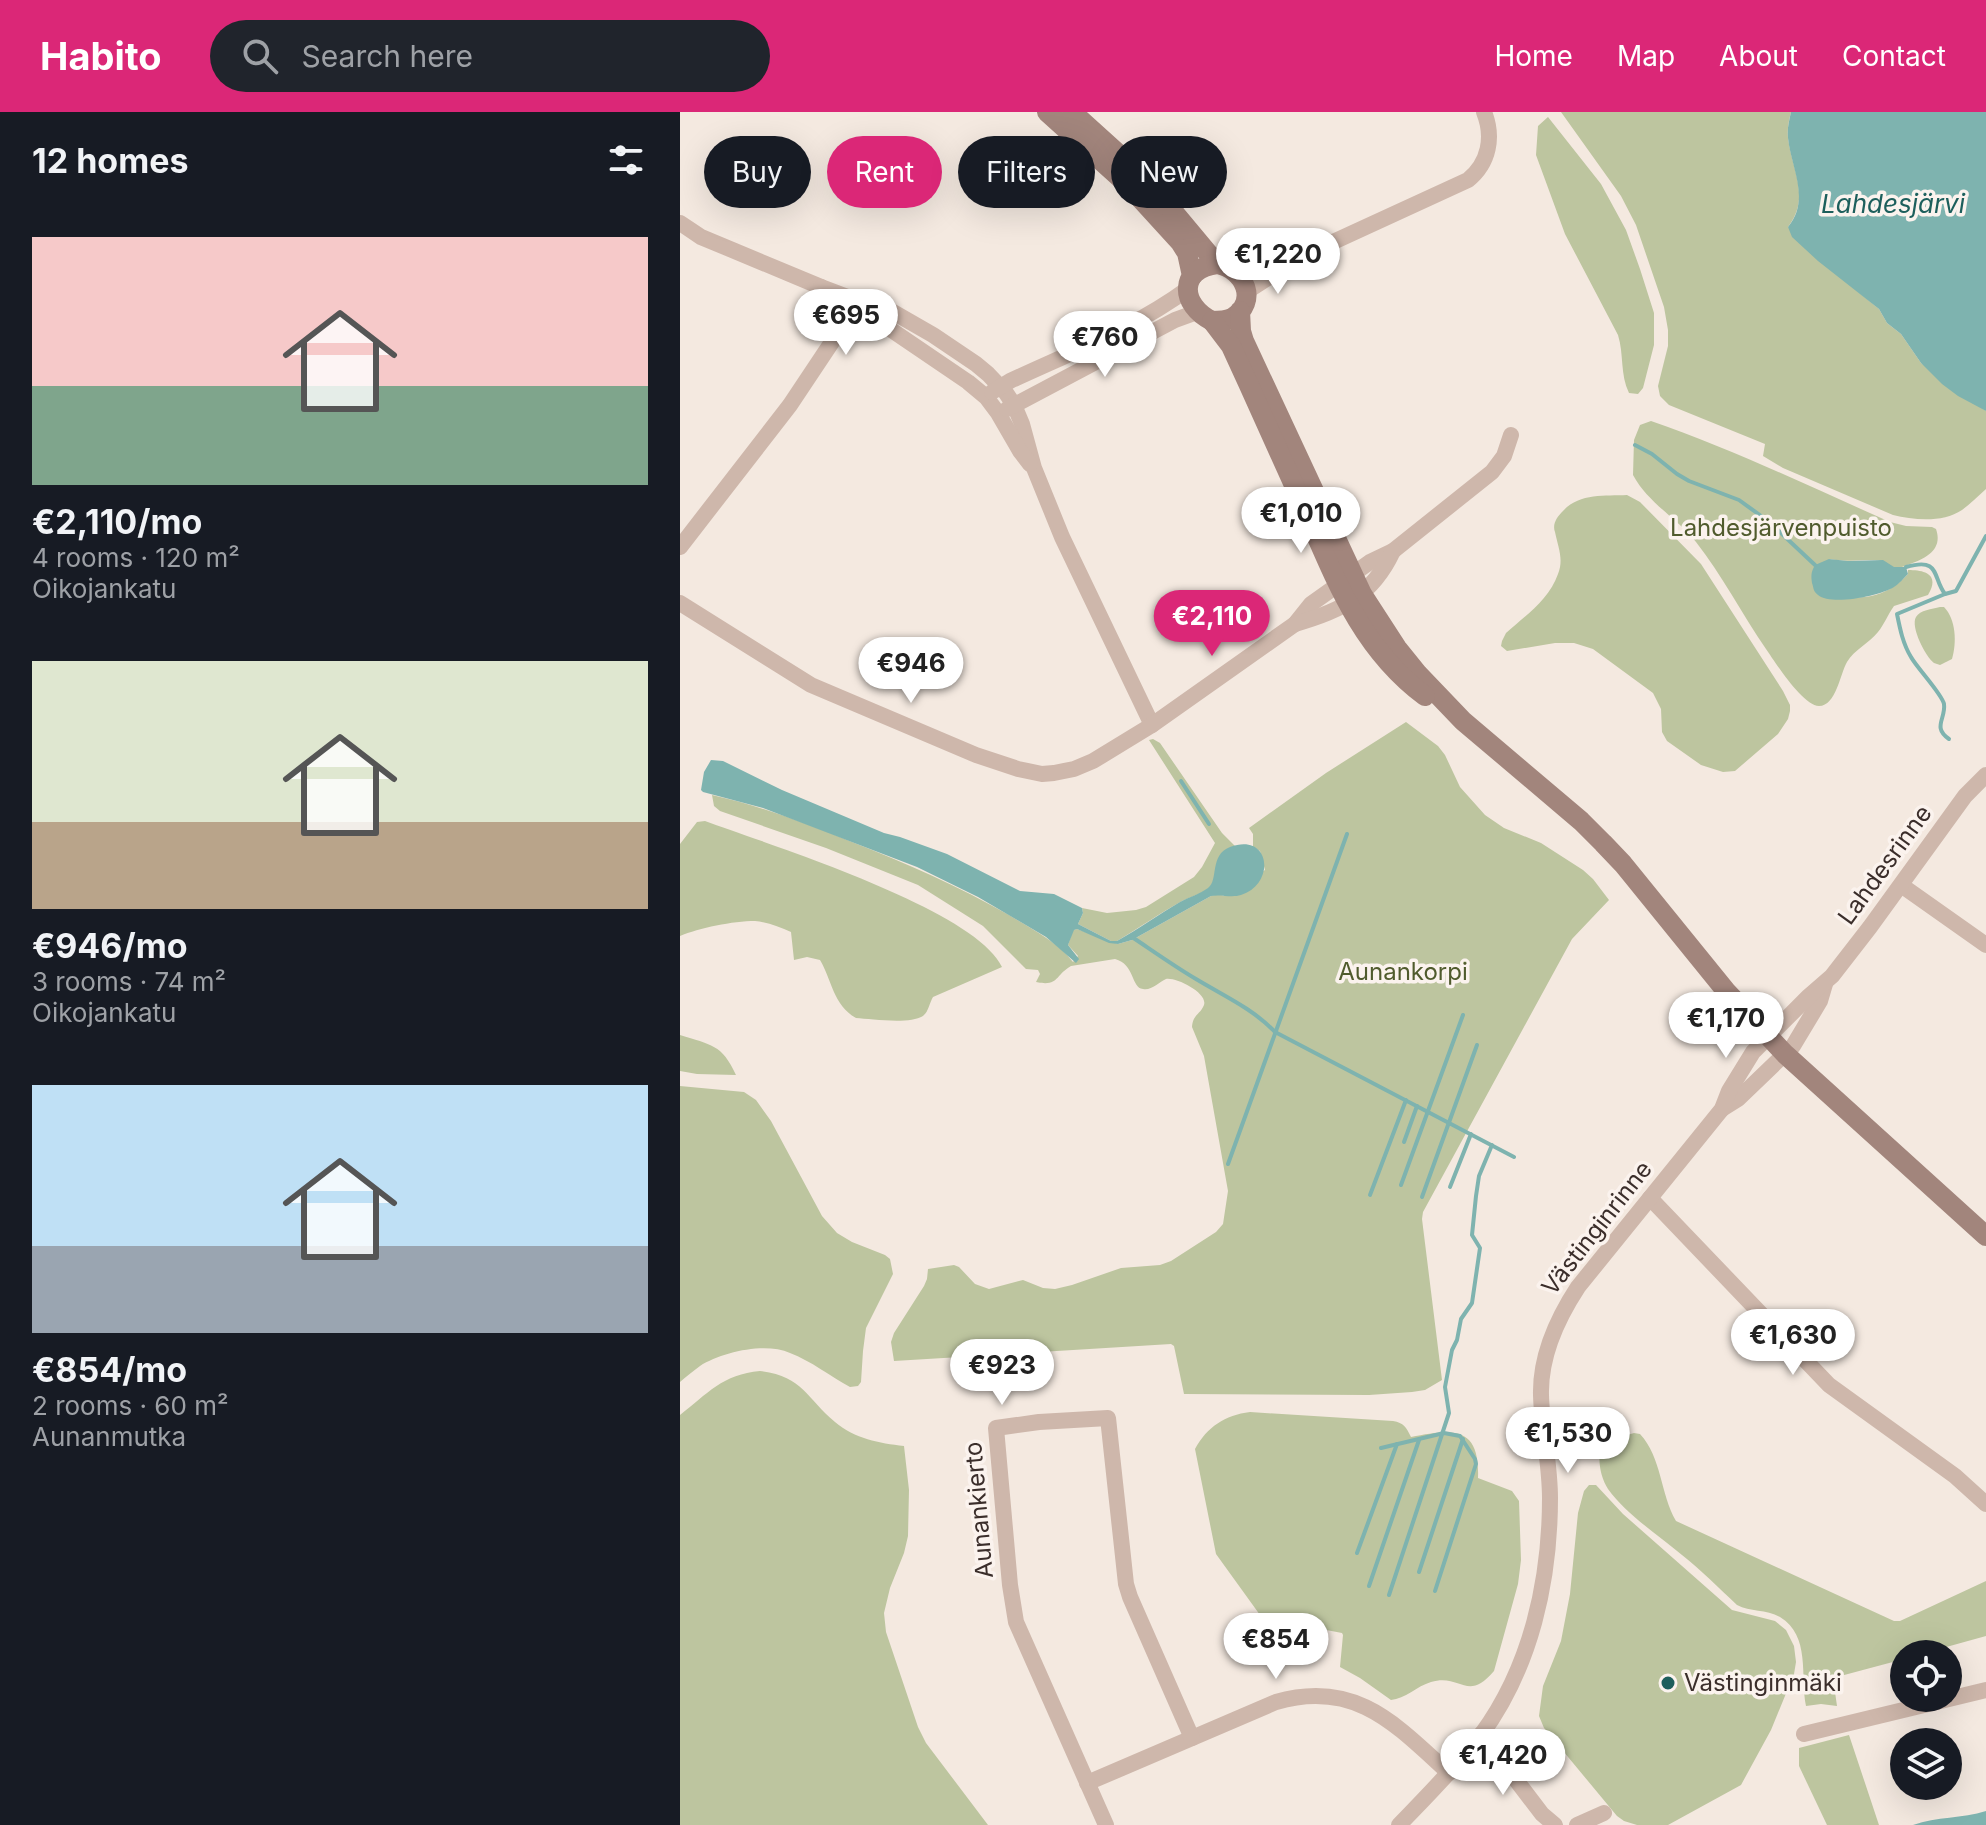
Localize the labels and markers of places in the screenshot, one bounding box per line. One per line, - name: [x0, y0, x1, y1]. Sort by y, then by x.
- pin: €1,220: [1213, 228, 1343, 296]
- pin: €695: [799, 289, 893, 357]
- pin: €760: [1058, 311, 1152, 379]
- pin: €1,010: [1236, 487, 1366, 555]
- pin: €2,110: [1147, 590, 1277, 658]
- pin: €946: [864, 637, 958, 705]
- pin: €1,170: [1661, 992, 1791, 1060]
- pin: €1,630: [1728, 1309, 1858, 1377]
- pin: €923: [955, 1339, 1049, 1407]
- pin: €1,530: [1503, 1407, 1633, 1475]
- pin: €854: [1229, 1613, 1323, 1681]
- place label: Västinginmäki: [1684, 1668, 1842, 1697]
- marker: Västinginmäki: [1659, 1674, 1677, 1692]
- pin: €1,420: [1438, 1729, 1568, 1797]

